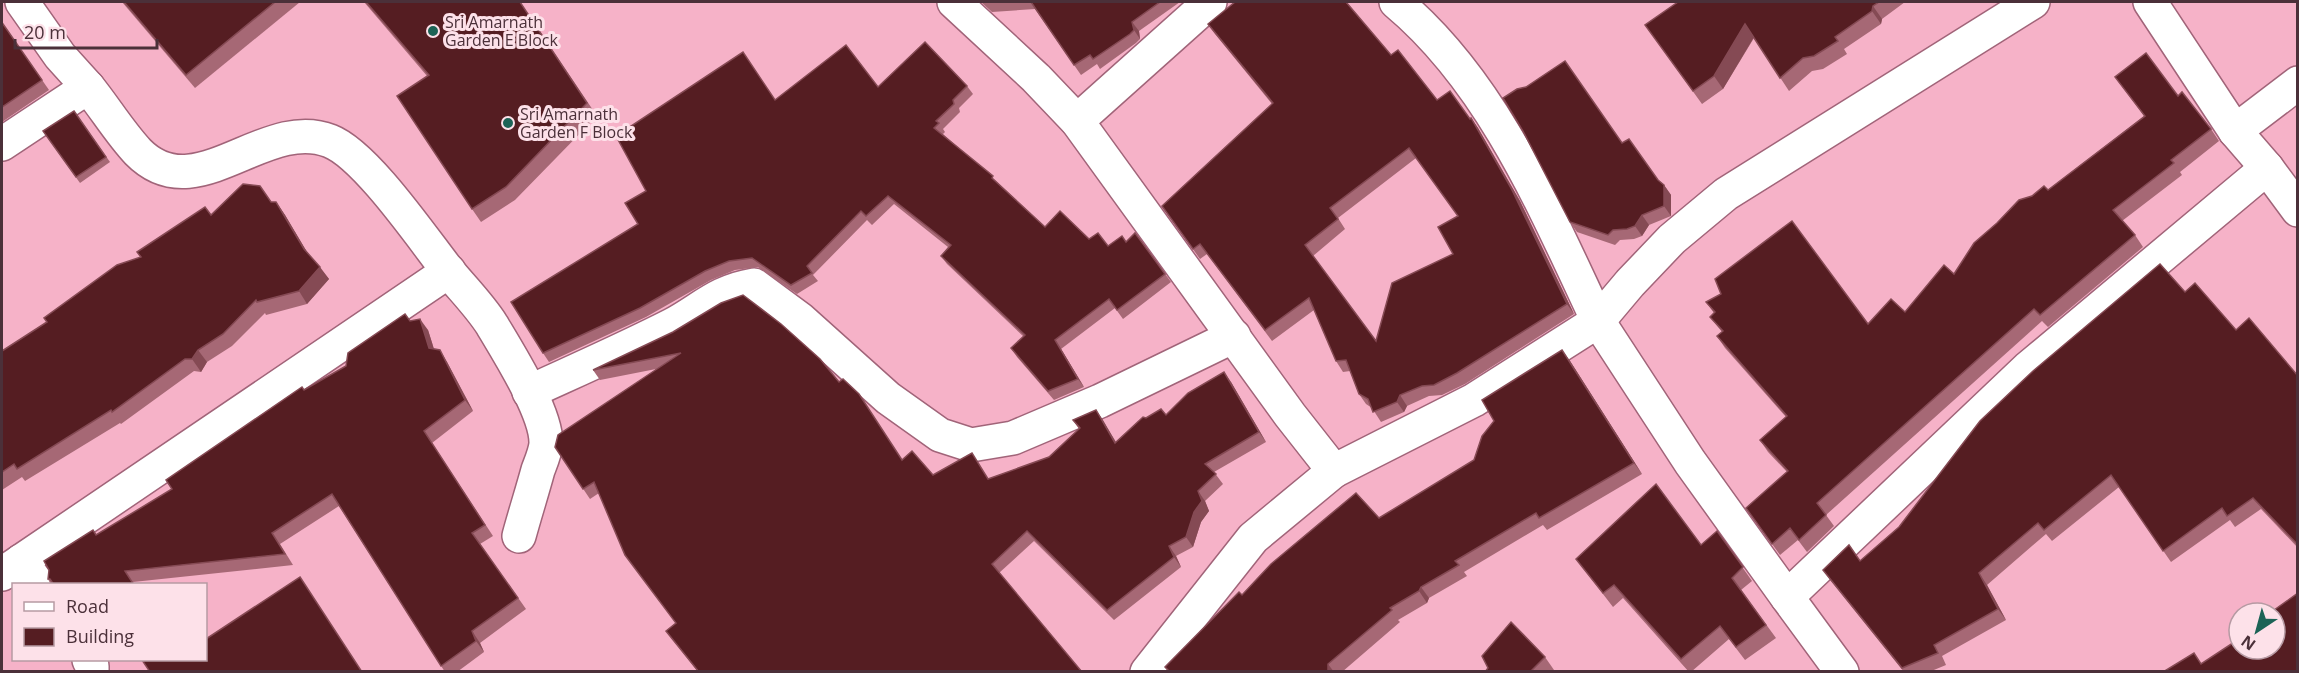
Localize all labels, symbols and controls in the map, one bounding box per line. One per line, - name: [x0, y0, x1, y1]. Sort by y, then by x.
- place label: Sri Amarnath Garden E Block: [445, 11, 559, 51]
- scale bar: [15, 12, 158, 50]
- text: 20 m: [24, 20, 66, 44]
- marker: Sri Amarnath Garden E Block: [426, 24, 440, 38]
- place label: Sri Amarnath Garden F Block: [520, 103, 633, 143]
- marker: Sri Amarnath Garden F Block: [501, 116, 515, 130]
- legend: [12, 583, 207, 661]
- text: Road: [66, 594, 109, 618]
- north arrow: [2227, 601, 2287, 661]
- text: Building: [66, 624, 134, 648]
- text: N: [2236, 630, 2260, 656]

